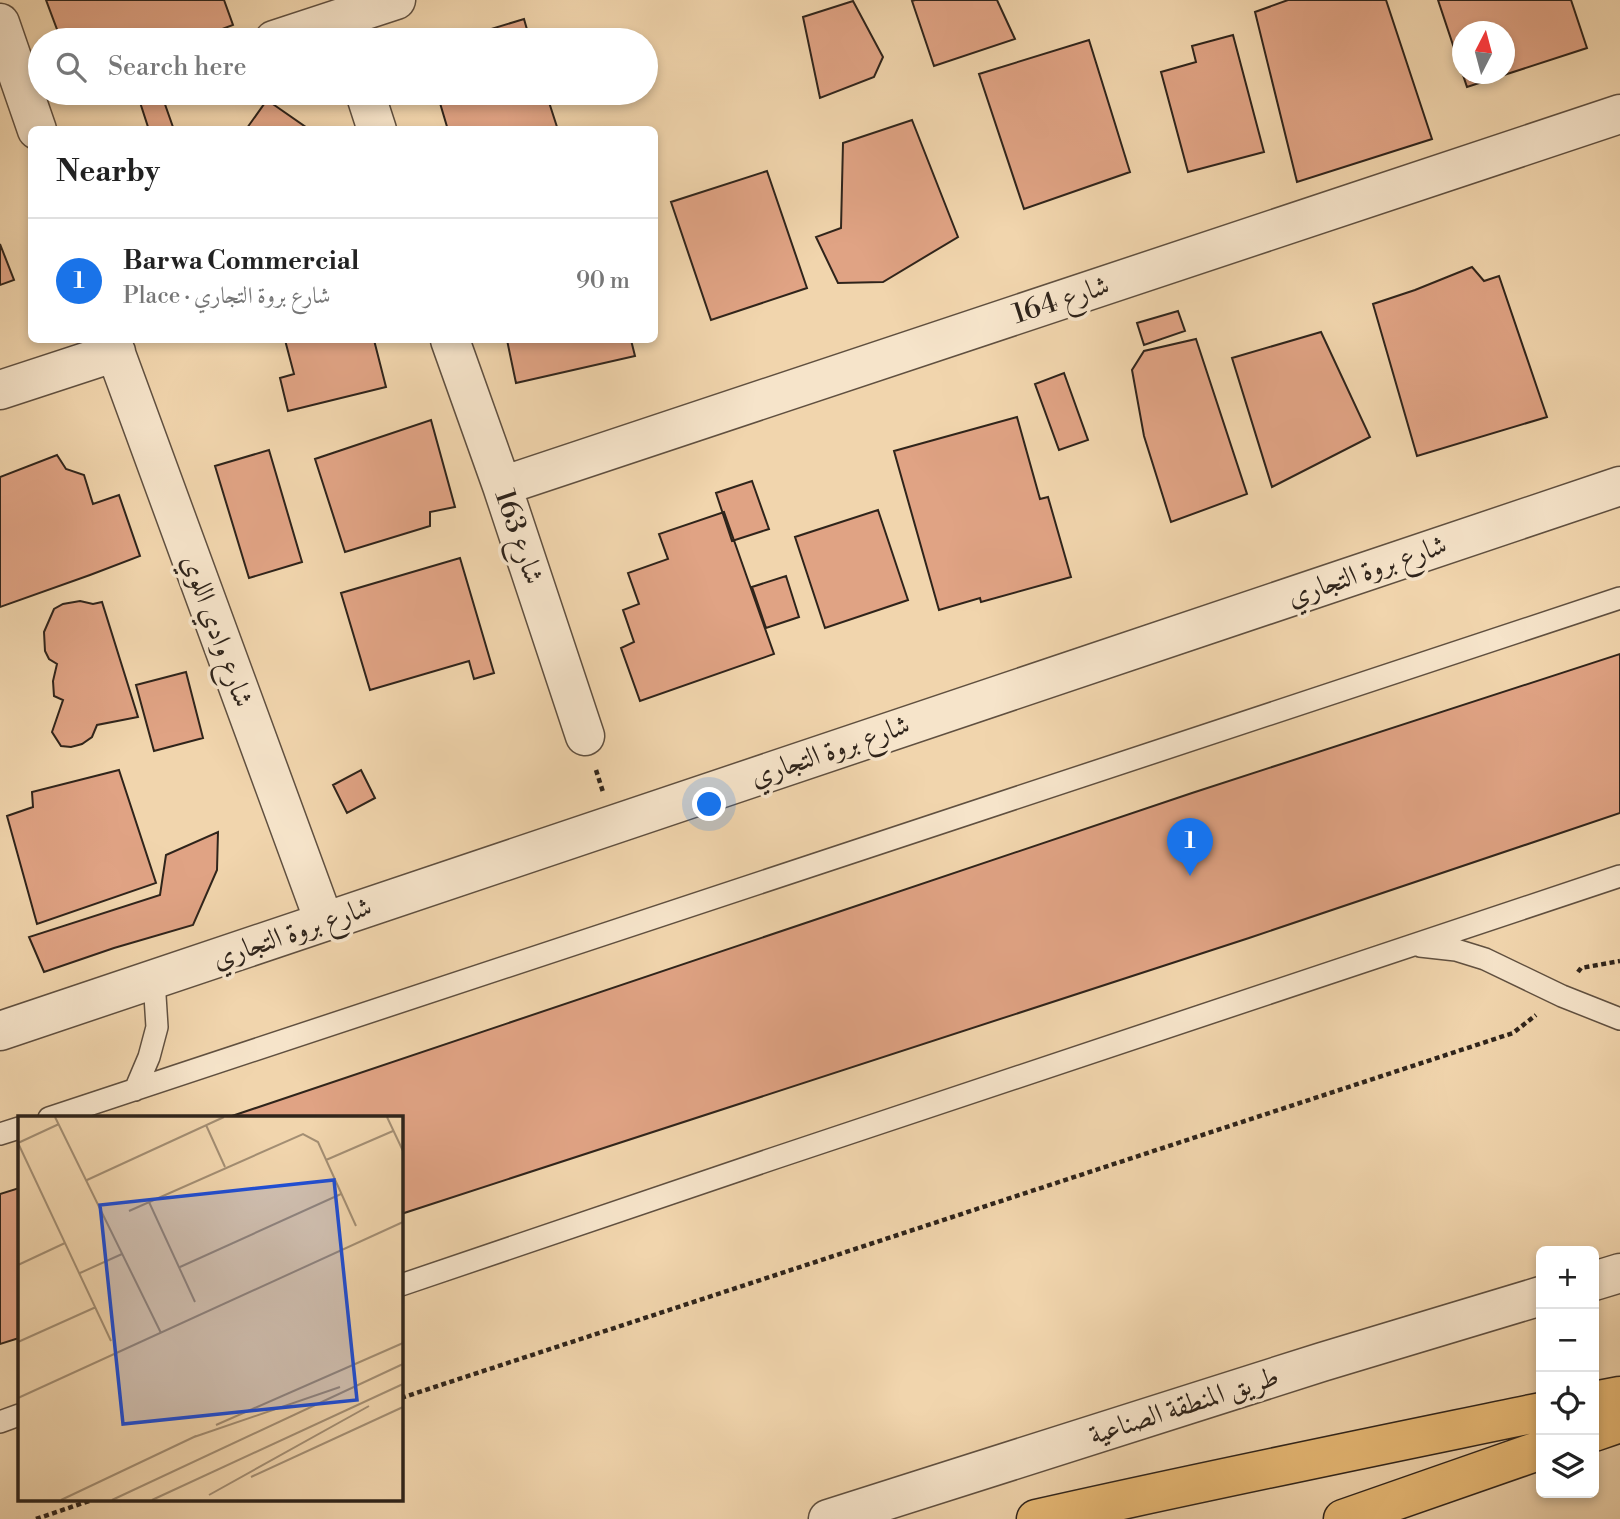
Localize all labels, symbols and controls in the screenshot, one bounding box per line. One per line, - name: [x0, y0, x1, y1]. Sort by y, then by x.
- north arrow: [1452, 21, 1515, 84]
- search box: [28, 28, 658, 105]
- icon: search: [52, 48, 90, 86]
- text: Search here: [108, 51, 247, 83]
- text: Nearby: [56, 153, 160, 191]
- text: Barwa Commercial: [123, 245, 359, 277]
- text: 1: [73, 267, 85, 295]
- text: 90 m: [576, 267, 630, 295]
- street label: شارع 164: [1008, 268, 1115, 337]
- text: Place · شارع بروة التجاري: [123, 282, 331, 310]
- street label: شارع 163: [482, 485, 551, 591]
- street label: شارع بروة التجاري: [1282, 527, 1453, 619]
- street label: شارع وادي اللوي: [169, 550, 261, 714]
- street label: شارع بروة التجاري: [745, 707, 916, 799]
- your location: [692, 787, 726, 821]
- pin: 1: [1167, 818, 1213, 876]
- street label: شارع بروة التجاري: [207, 889, 378, 981]
- inset map: [18, 1116, 402, 1502]
- map controls: [1536, 1246, 1599, 1498]
- button: +: [1536, 1246, 1599, 1309]
- button: −: [1536, 1309, 1599, 1372]
- street label: طريق المنطقة الصناعية: [1085, 1359, 1283, 1453]
- button: locate: [1536, 1372, 1599, 1435]
- button: layers: [1536, 1435, 1599, 1498]

